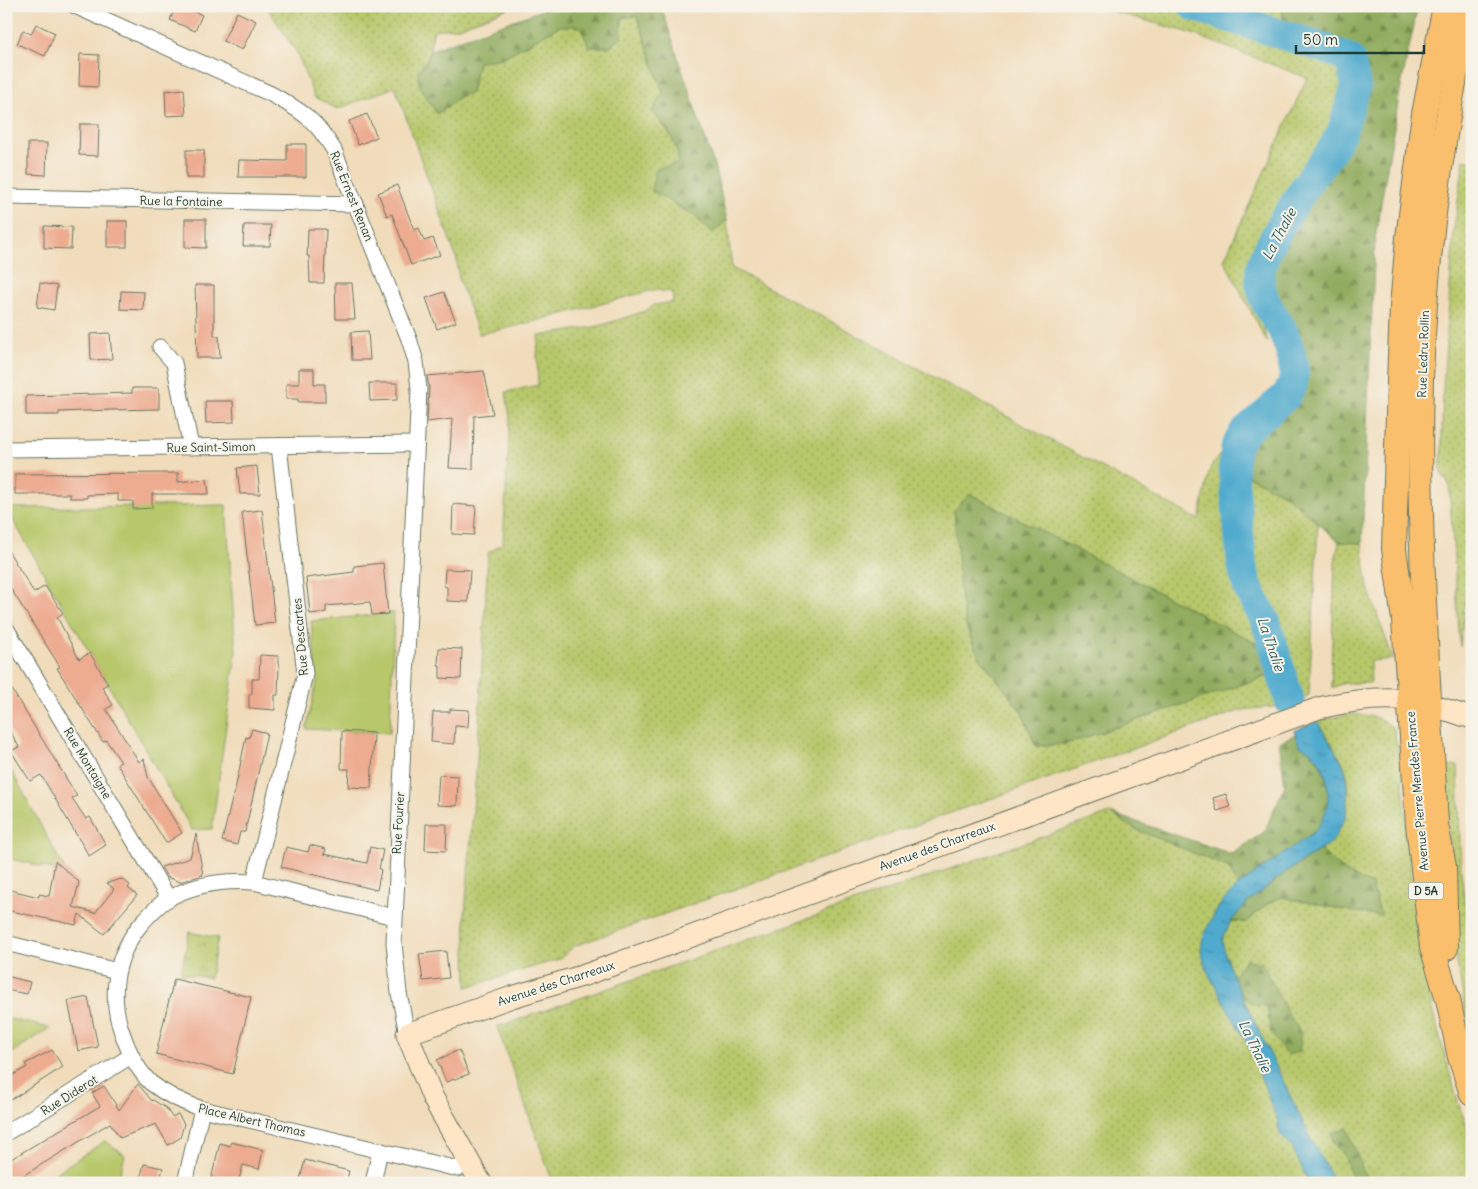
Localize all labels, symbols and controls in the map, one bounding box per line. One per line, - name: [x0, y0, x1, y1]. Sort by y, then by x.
- scale bar: [1296, 22, 1423, 54]
- text: 50 m: [1303, 30, 1338, 49]
- street label: Rue Ernest Renan: [327, 149, 377, 243]
- street label: Rue la Fontaine: [139, 193, 223, 209]
- water label: La Thalie: [1258, 204, 1301, 263]
- street label: Rue Ledru Rollin: [1414, 310, 1432, 398]
- street label: Rue Saint-Simon: [166, 439, 256, 455]
- street label: Rue Descartes: [289, 598, 311, 676]
- water label: La Thalie: [1253, 615, 1289, 675]
- street label: Avenue Pierre Mendès France: [1403, 711, 1431, 871]
- street label: Rue Montaigne: [61, 725, 115, 801]
- street label: Rue Fourier: [389, 791, 407, 855]
- street label: Avenue des Charreaux: [877, 818, 997, 874]
- road number: D 5A: [1408, 882, 1444, 899]
- street label: Avenue des Charreaux: [496, 957, 616, 1009]
- water label: La Thalie: [1235, 1017, 1276, 1076]
- street label: Rue Diderot: [38, 1072, 100, 1118]
- street label: Place Albert Thomas: [197, 1100, 307, 1140]

